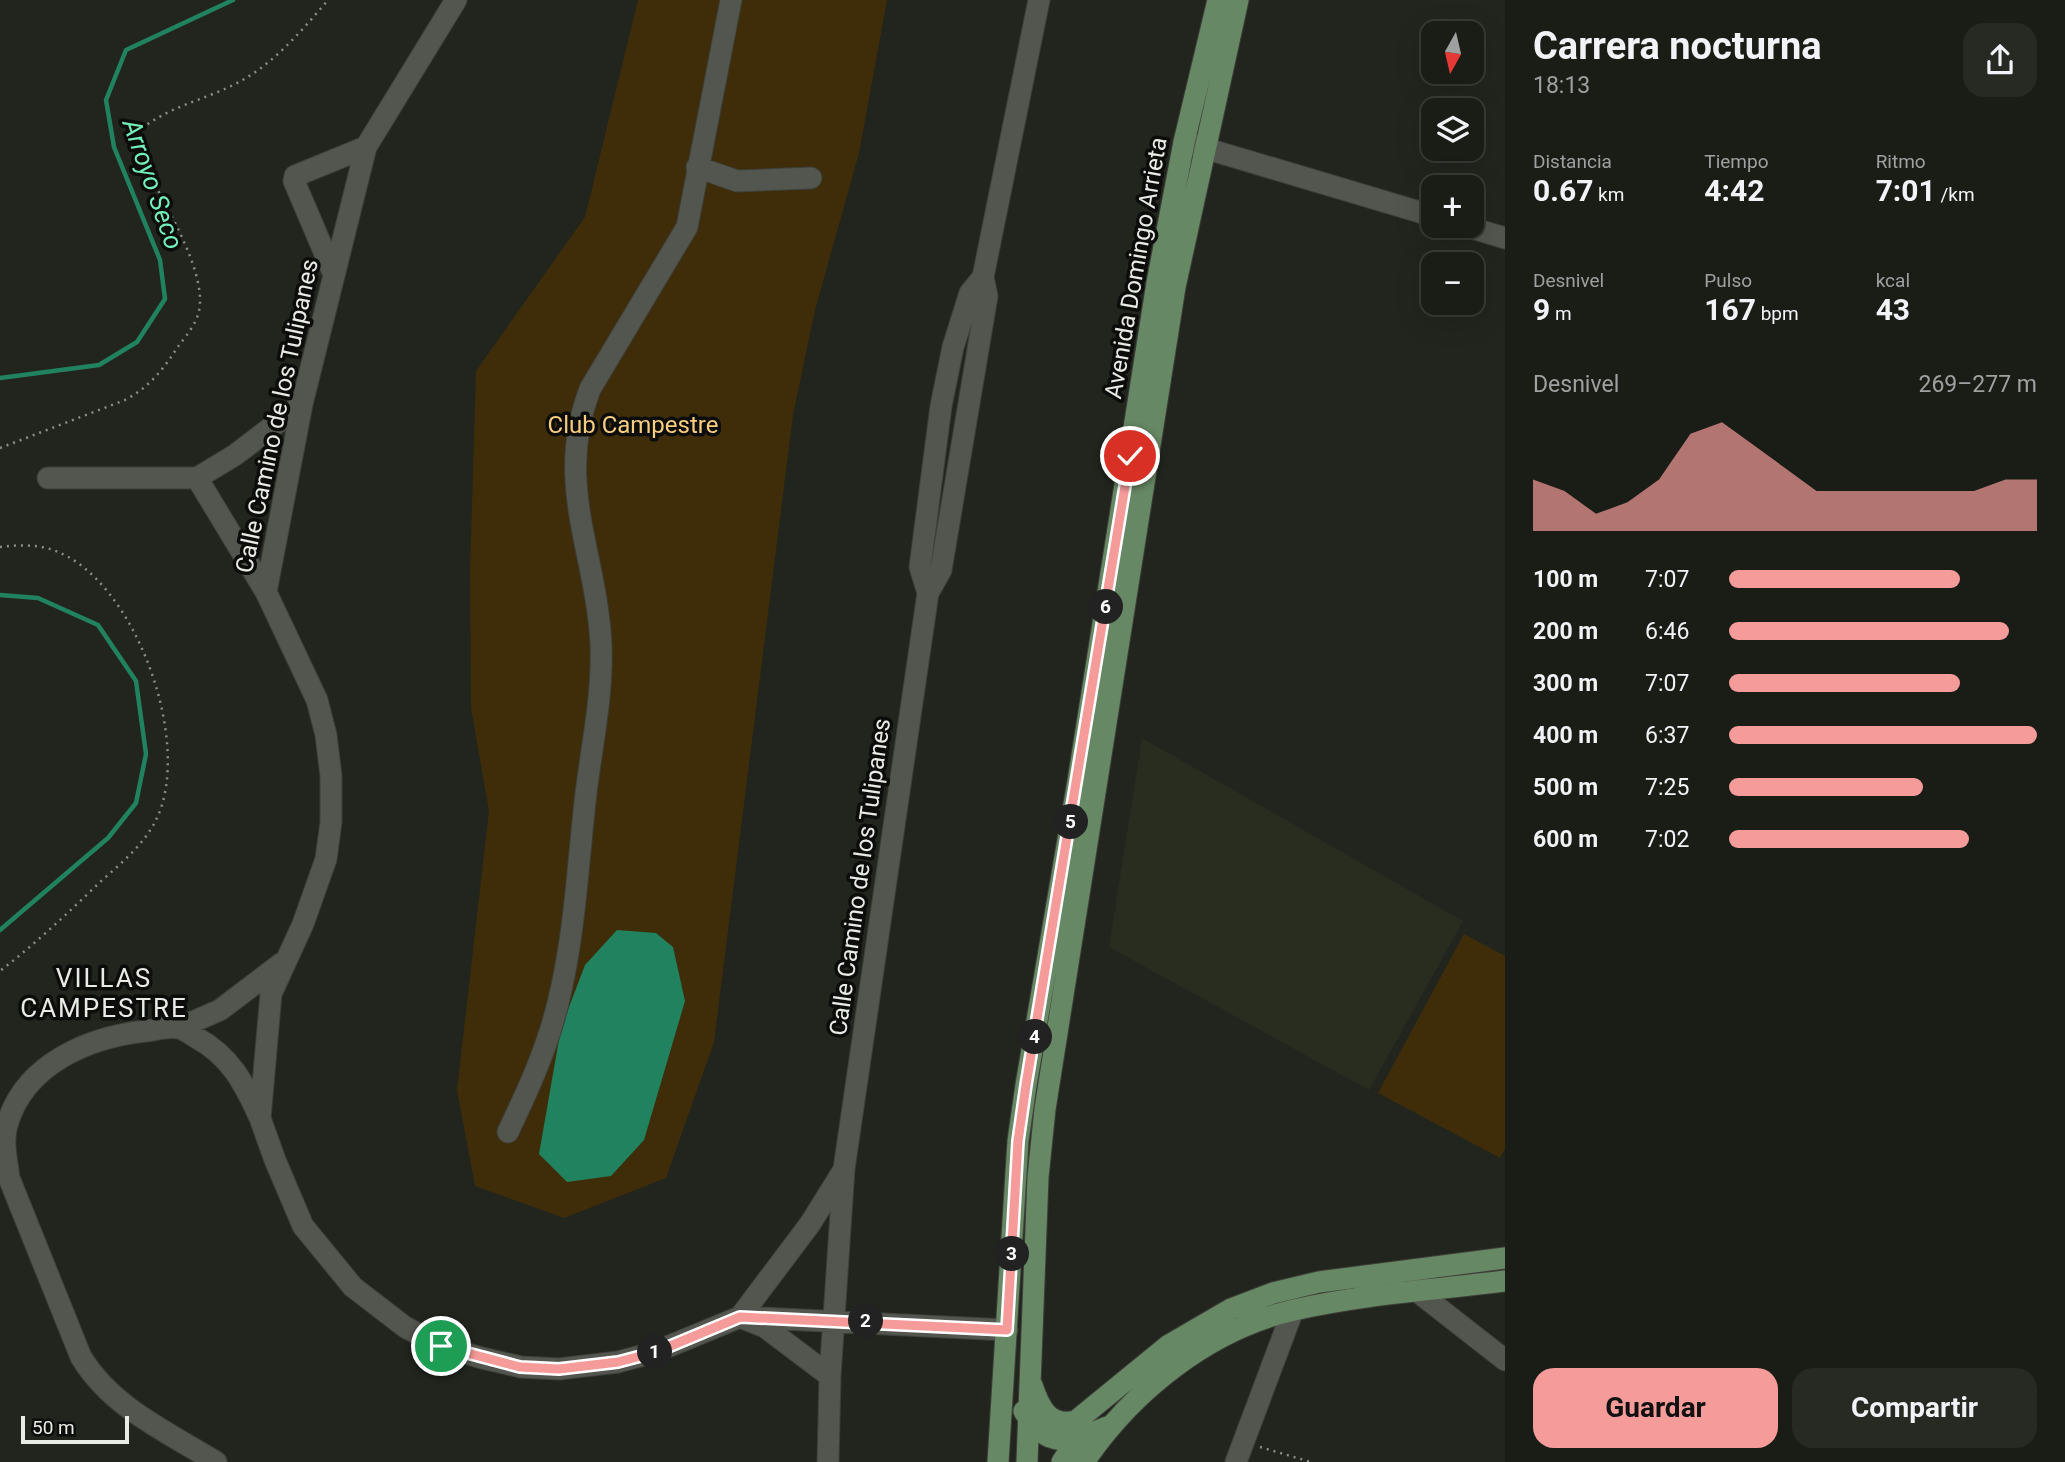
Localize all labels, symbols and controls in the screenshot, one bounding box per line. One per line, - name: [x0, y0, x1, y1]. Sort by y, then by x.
- north arrow: [1421, 21, 1484, 84]
- map controls: [1421, 21, 1484, 315]
- button: share: [1963, 23, 2037, 97]
- text: Carrera nocturna: [1533, 24, 1822, 68]
- text: 18:13: [1533, 72, 1590, 99]
- button: layers: [1421, 98, 1484, 161]
- water label: Arroyo Seco: [116, 113, 189, 253]
- street label: Avenida Domingo Arrieta: [1099, 135, 1173, 401]
- text: Distancia: [1533, 150, 1612, 173]
- text: Tiempo: [1704, 150, 1769, 173]
- text: Ritmo: [1876, 150, 1926, 173]
- text: 0.67: [1533, 173, 1593, 208]
- text: 4:42: [1704, 173, 1764, 208]
- text: 7:01: [1876, 173, 1936, 208]
- button: +: [1421, 175, 1484, 238]
- text: km: [1593, 183, 1624, 206]
- text: /km: [1936, 183, 1975, 206]
- button: −: [1421, 252, 1484, 315]
- street label: Calle Camino de los Tulipanes: [230, 257, 324, 575]
- text: Desnivel: [1533, 269, 1604, 292]
- text: Pulso: [1704, 269, 1752, 292]
- text: kcal: [1876, 269, 1910, 292]
- text: 9: [1533, 292, 1550, 327]
- text: 167: [1704, 292, 1756, 327]
- text: 43: [1876, 292, 1910, 327]
- text: m: [1550, 302, 1572, 325]
- text: bpm: [1756, 302, 1799, 325]
- text: Desnivel: [1533, 371, 1619, 398]
- text: 269–277 m: [1918, 371, 2037, 398]
- park label: Club Campestre: [548, 411, 718, 439]
- pin: [1100, 426, 1160, 486]
- icon: check: [1111, 437, 1149, 475]
- text: 100 m: [1533, 566, 1598, 593]
- text: 7:07: [1645, 566, 1689, 593]
- pin: 6: [1088, 590, 1124, 624]
- text: 6: [1100, 595, 1111, 618]
- text: 200 m: [1533, 618, 1598, 645]
- text: 6:46: [1645, 618, 1689, 645]
- text: 300 m: [1533, 670, 1598, 697]
- text: 7:07: [1645, 670, 1689, 697]
- street label: Calle Camino de los Tulipanes: [824, 717, 896, 1037]
- text: 400 m: [1533, 722, 1598, 749]
- text: 6:37: [1645, 722, 1689, 749]
- text: 500 m: [1533, 774, 1598, 801]
- text: 7:25: [1645, 774, 1689, 801]
- pin: 5: [1054, 804, 1088, 840]
- text: 5: [1065, 810, 1076, 833]
- text: 600 m: [1533, 826, 1598, 853]
- text: 7:02: [1645, 826, 1689, 853]
- district label: VILLAS CAMPESTRE: [20, 963, 188, 1023]
- pin: 4: [1018, 1020, 1052, 1054]
- text: 4: [1029, 1025, 1040, 1048]
- pin: 3: [995, 1236, 1030, 1272]
- text: 3: [1006, 1242, 1017, 1265]
- pin: 2: [848, 1304, 884, 1338]
- text: 2: [860, 1309, 871, 1332]
- pin: [411, 1316, 471, 1376]
- icon: arrive: [422, 1327, 460, 1365]
- pin: 1: [638, 1334, 672, 1370]
- text: 1: [649, 1340, 660, 1363]
- button: Guardar: [1533, 1368, 1778, 1448]
- button: Compartir: [1792, 1368, 2037, 1448]
- scale bar: [21, 1413, 130, 1445]
- text: 50 m: [32, 1416, 75, 1439]

